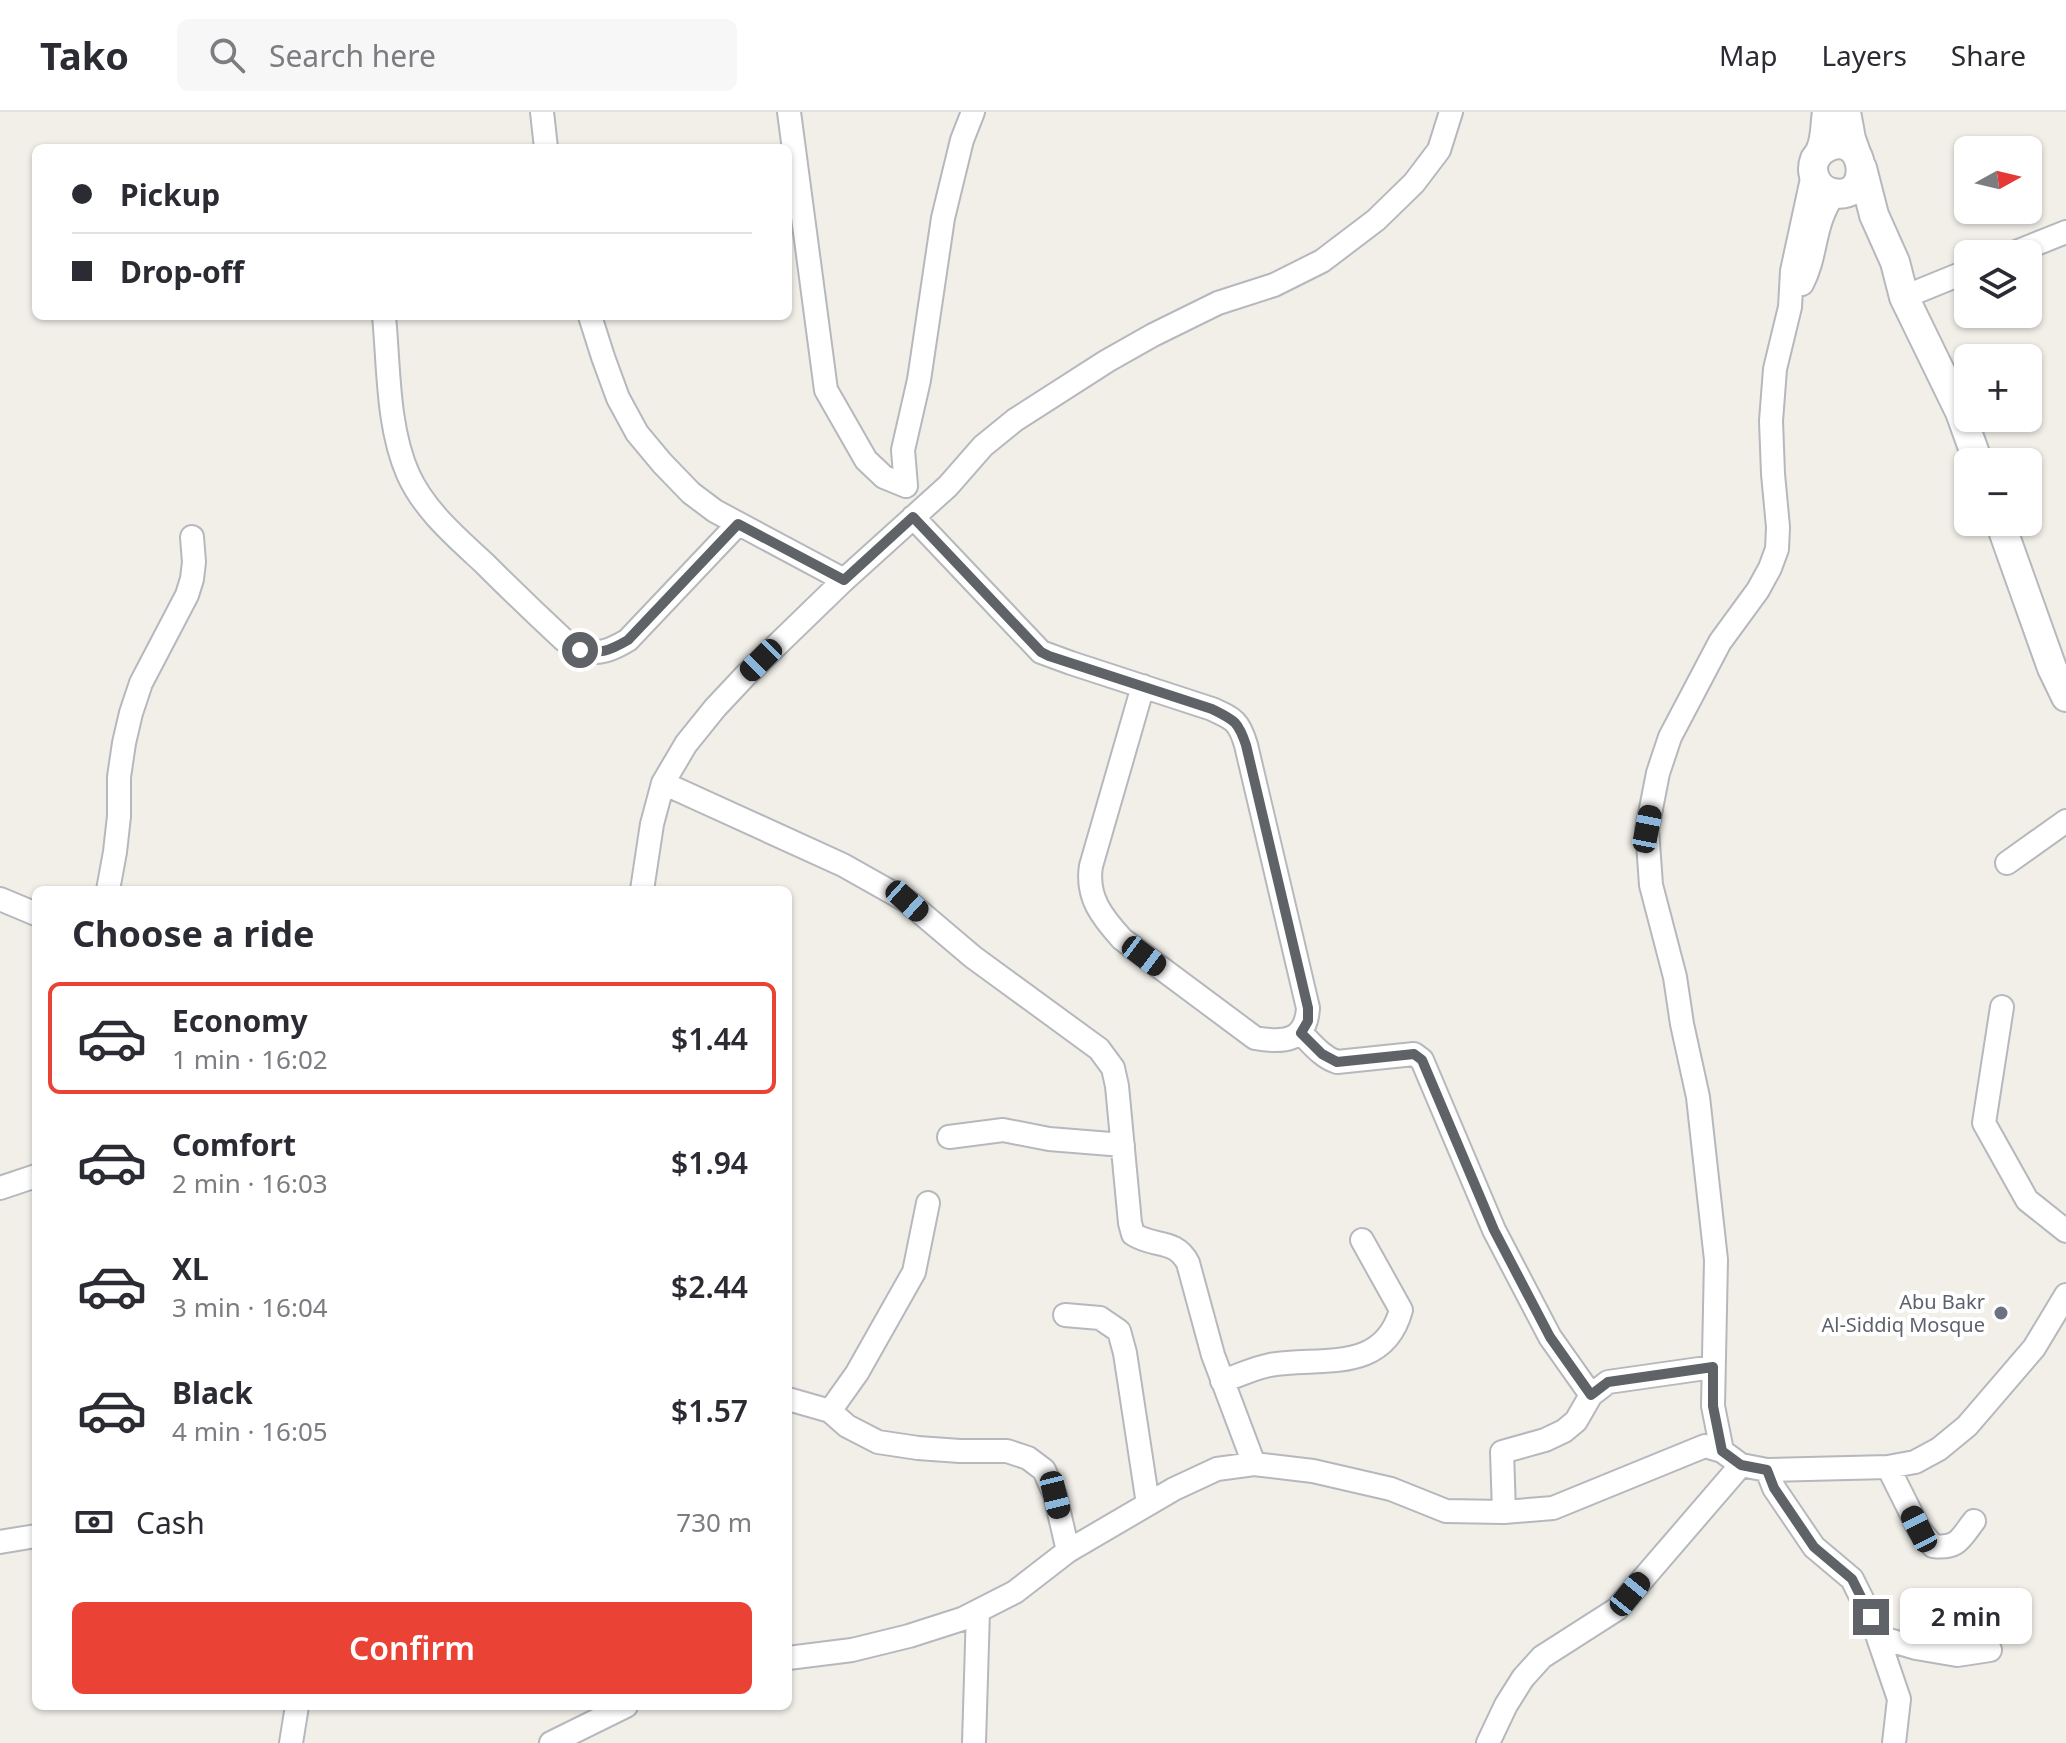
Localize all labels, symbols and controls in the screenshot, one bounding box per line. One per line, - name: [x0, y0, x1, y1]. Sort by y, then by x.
- search box: [177, 19, 737, 91]
- text: Tako: [40, 29, 129, 81]
- icon: search: [205, 33, 249, 77]
- text: Search here: [269, 35, 436, 76]
- text: Map: [1719, 36, 1777, 74]
- text: Layers: [1821, 36, 1907, 74]
- text: Share: [1951, 36, 2026, 74]
- north arrow: [1954, 136, 2042, 224]
- map controls: [1954, 136, 2042, 536]
- text: Pickup: [120, 174, 220, 215]
- button: layers: [1954, 240, 2042, 328]
- text: Drop-off: [120, 251, 244, 292]
- button: +: [1954, 344, 2042, 432]
- button: −: [1954, 448, 2042, 536]
- route start: [562, 632, 598, 668]
- car: [736, 635, 786, 685]
- car: [1631, 803, 1663, 855]
- car: [881, 876, 933, 926]
- text: Choose a ride: [72, 909, 314, 958]
- car: [1118, 932, 1170, 980]
- text: Economy: [172, 1000, 308, 1041]
- icon: car: [76, 1002, 148, 1074]
- text: $1.44: [671, 1018, 748, 1059]
- text: 1 min · 16:02: [172, 1041, 328, 1077]
- text: Comfort: [172, 1124, 296, 1165]
- icon: car: [76, 1126, 148, 1198]
- text: $1.94: [671, 1142, 748, 1183]
- text: 2 min · 16:03: [172, 1165, 328, 1201]
- text: XL: [172, 1248, 209, 1289]
- icon: car: [76, 1250, 148, 1322]
- text: $2.44: [671, 1266, 748, 1307]
- place label: Abu Bakr Al-Siddiq Mosque: [1821, 1288, 1985, 1338]
- text: 3 min · 16:04: [172, 1289, 328, 1325]
- marker: Abu Bakr Al-Siddiq Mosque: [1992, 1304, 2010, 1322]
- text: Black: [172, 1372, 253, 1413]
- icon: car: [76, 1374, 148, 1446]
- text: $1.57: [671, 1390, 748, 1431]
- text: 4 min · 16:05: [172, 1413, 328, 1449]
- car: [1038, 1469, 1072, 1521]
- icon: cash: [72, 1500, 116, 1544]
- text: Cash: [136, 1502, 205, 1543]
- car: [1897, 1502, 1941, 1556]
- text: 730 m: [676, 1504, 752, 1540]
- car: [1606, 1568, 1654, 1620]
- callout: 2 min: [1899, 1589, 2031, 1645]
- text: 2 min: [1931, 1598, 2001, 1634]
- route end: [1853, 1599, 1889, 1635]
- button: Confirm: [72, 1602, 752, 1694]

